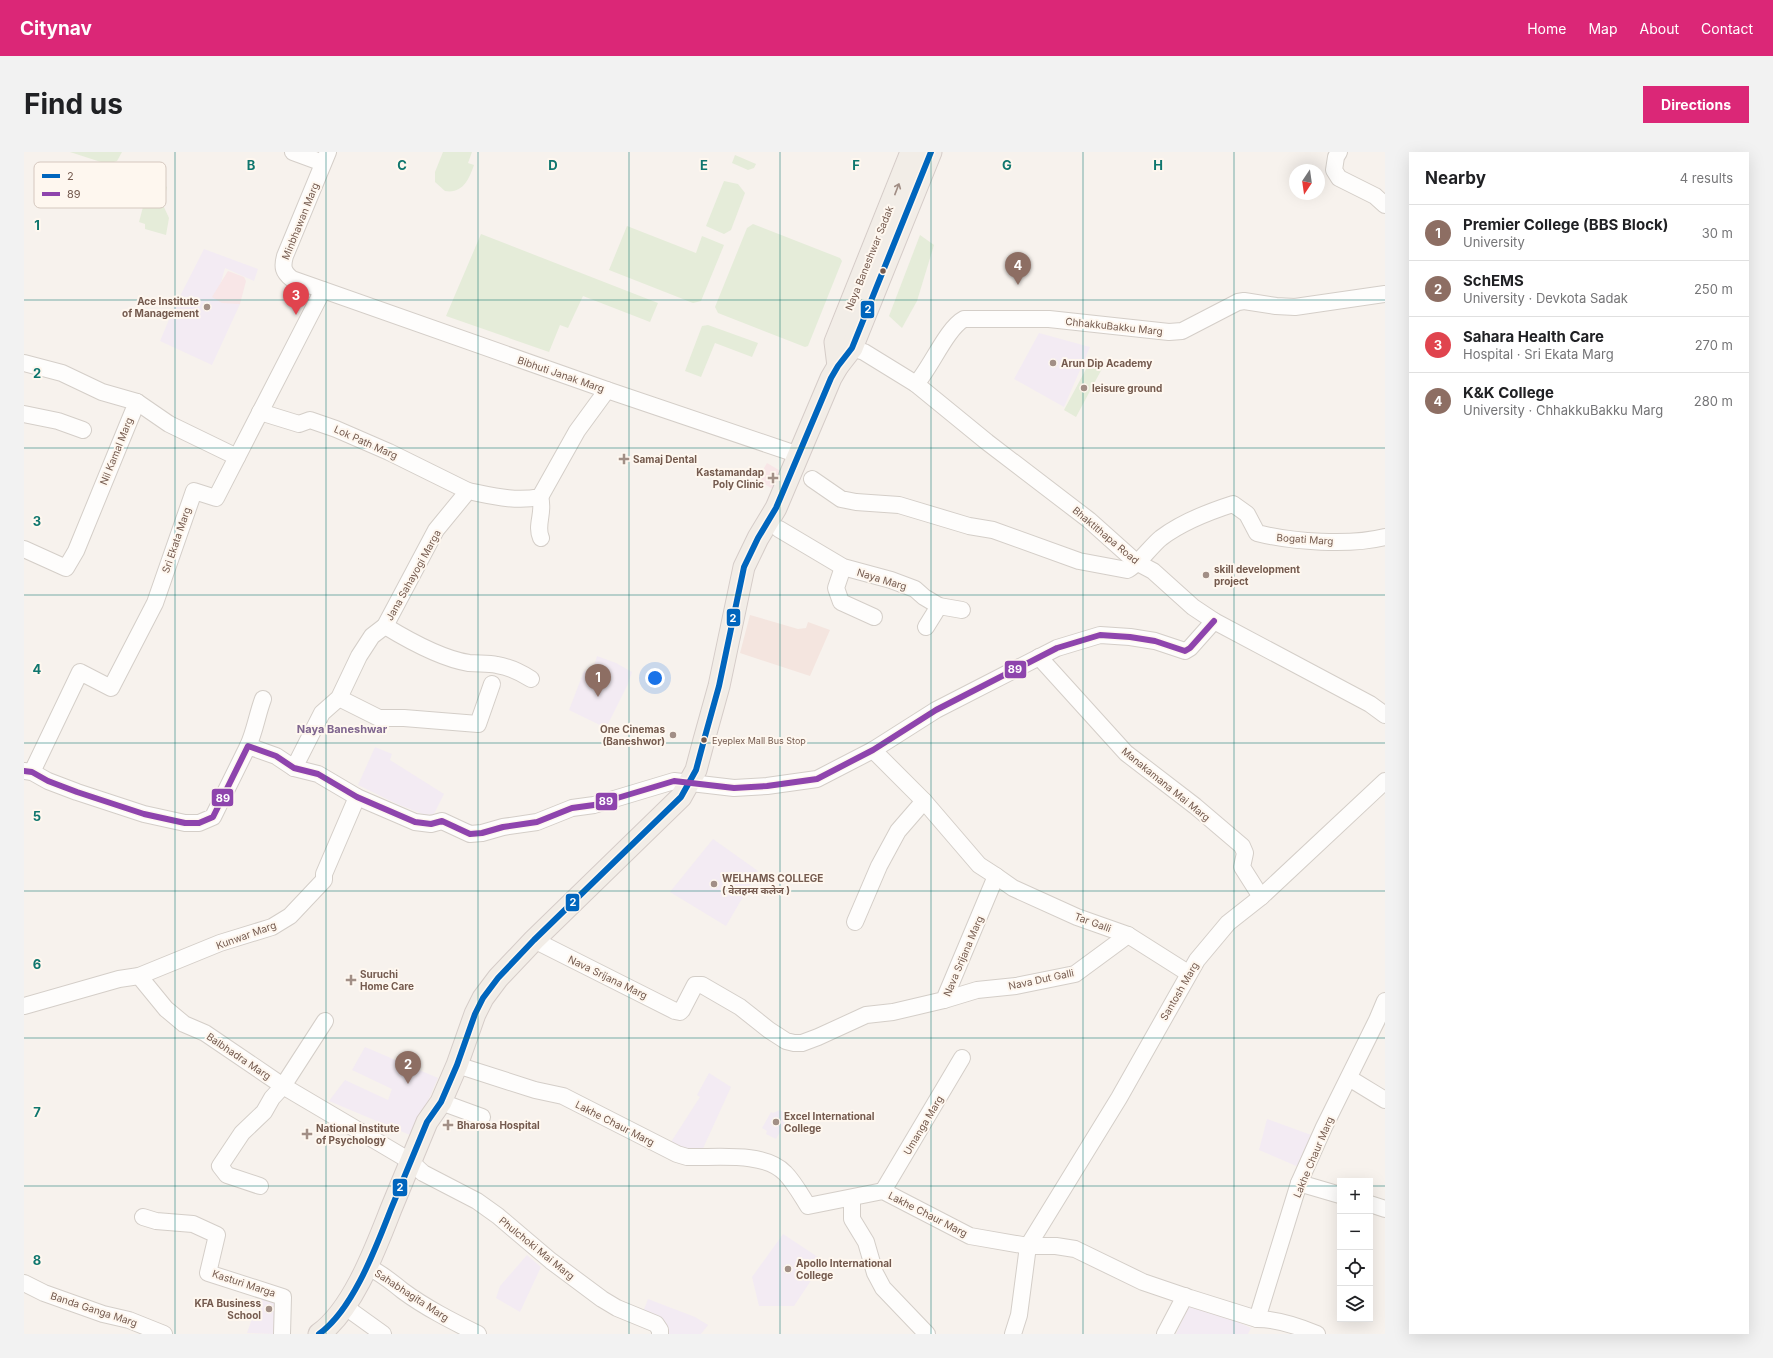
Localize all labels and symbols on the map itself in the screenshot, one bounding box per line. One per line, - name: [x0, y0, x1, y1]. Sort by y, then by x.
- text: B: [247, 157, 256, 173]
- text: C: [397, 157, 407, 173]
- text: D: [548, 157, 558, 173]
- text: E: [700, 157, 708, 173]
- text: F: [852, 157, 860, 173]
- text: G: [1002, 157, 1012, 173]
- text: H: [1153, 157, 1163, 173]
- legend: [34, 162, 166, 208]
- north arrow: [1289, 164, 1325, 200]
- text: 2: [67, 169, 74, 183]
- street label: Minbhawan Marg: [279, 181, 321, 261]
- one-way arrow: [893, 183, 901, 195]
- text: 89: [67, 187, 81, 201]
- street label: Naya Baneshwar Sadak: [843, 203, 896, 312]
- text: 1: [34, 217, 40, 233]
- pin: 4: [1005, 252, 1031, 285]
- unlabelled marker: [878, 266, 888, 276]
- pin: 3: [283, 282, 309, 315]
- place label: Ace Institute of Management: [122, 295, 199, 320]
- line badge: 2: [860, 300, 875, 319]
- marker: Ace Institute of Management: [202, 302, 212, 312]
- text: 2: [865, 302, 872, 316]
- street label: ChhakkuBakku Marg: [1065, 315, 1163, 337]
- street label: Bibhuti Janak Marg: [516, 354, 606, 394]
- place label: Arun Dip Academy: [1061, 357, 1152, 370]
- marker: Arun Dip Academy: [1048, 358, 1058, 368]
- text: 2: [33, 365, 41, 381]
- place label: leisure ground: [1092, 382, 1162, 395]
- marker: leisure ground: [1079, 383, 1089, 393]
- street label: Nil Kamal Marg: [97, 416, 135, 486]
- street label: Lok Path Marg: [332, 423, 400, 461]
- marker: Samaj Dental: [618, 453, 630, 465]
- place label: Samaj Dental: [633, 453, 697, 465]
- place label: Kastamandap Poly Clinic: [696, 466, 764, 491]
- marker: Kastamandap Poly Clinic: [767, 472, 779, 484]
- street label: Bhaktithapa Road: [1070, 504, 1142, 566]
- street label: Sri Ekata Marg: [159, 506, 193, 574]
- text: 3: [33, 513, 41, 529]
- street label: Jana Sahayogi Marga: [383, 528, 443, 622]
- street label: Bogati Marg: [1276, 531, 1334, 547]
- place label: skill development project: [1214, 563, 1300, 587]
- street label: Naya Marg: [856, 566, 908, 592]
- marker: skill development project: [1201, 570, 1211, 580]
- line badge: 2: [726, 608, 741, 627]
- text: 2: [730, 611, 737, 625]
- line badge: 89: [1004, 660, 1027, 679]
- text: 4: [33, 661, 42, 677]
- text: 89: [1008, 662, 1022, 676]
- pin: 1: [585, 664, 611, 697]
- your location: [645, 668, 665, 688]
- district label: Naya Baneshwar: [297, 722, 388, 736]
- place label: One Cinemas (Baneshwor): [600, 723, 665, 747]
- marker: One Cinemas (Baneshwor): [668, 730, 678, 740]
- marker: Eyeplex Mall Bus Stop: [699, 735, 709, 745]
- place label: Eyeplex Mall Bus Stop: [712, 735, 806, 746]
- street label: Manakamana Mai Marg: [1119, 745, 1213, 823]
- line badge: 89: [211, 788, 234, 807]
- text: 89: [216, 791, 230, 805]
- line badge: 89: [595, 792, 618, 811]
- text: 89: [599, 794, 613, 808]
- text: 5: [33, 808, 41, 824]
- place label: WELHAMS COLLEGE ( वेलहम्स कलेज ): [722, 872, 823, 896]
- marker: WELHAMS COLLEGE ( वेलहम्स कलेज ): [709, 879, 719, 889]
- line badge: 2: [565, 893, 580, 912]
- text: 2: [570, 895, 577, 909]
- street label: Tar Galli: [1073, 910, 1113, 934]
- street label: Nava Srijana Marg: [941, 914, 985, 998]
- street label: Kunwar Marg: [214, 919, 278, 951]
- street label: Nava Srijana Marg: [566, 953, 650, 1001]
- text: 6: [33, 956, 41, 972]
- street label: Santosh Marg: [1157, 960, 1201, 1022]
- street label: Nava Dut Galli: [1007, 966, 1075, 992]
- place label: Suruchi Home Care: [360, 968, 414, 992]
- marker: Suruchi Home Care: [345, 974, 357, 986]
- street label: Balbhadra Marg: [205, 1030, 273, 1082]
- pin: 2: [395, 1051, 421, 1084]
- street label: Umanga Marg: [901, 1093, 945, 1157]
- street label: Lakhe Chaur Marg: [574, 1098, 656, 1148]
- text: 7: [33, 1104, 41, 1120]
- place label: Excel International College: [784, 1110, 875, 1135]
- street label: Lakhe Chaur Marg: [1290, 1115, 1336, 1199]
- marker: Excel International College: [771, 1117, 781, 1127]
- marker: Bharosa Hospital: [442, 1119, 454, 1131]
- place label: Bharosa Hospital: [457, 1119, 540, 1131]
- place label: National Institute of Psychology: [316, 1122, 400, 1147]
- marker: National Institute of Psychology: [301, 1128, 313, 1140]
- line badge: 2: [392, 1178, 408, 1197]
- text: 2: [397, 1180, 404, 1194]
- street label: Lakhe Chaur Marg: [887, 1189, 969, 1239]
- street label: Phulchoki Mai Marg: [497, 1214, 577, 1282]
- text: 8: [33, 1252, 41, 1268]
- place label: Apollo International College: [796, 1257, 892, 1282]
- marker: Apollo International College: [783, 1264, 793, 1274]
- street label: Kasturi Marga: [211, 1267, 277, 1299]
- street label: Sahabhagita Marg: [373, 1267, 451, 1323]
- street label: Banda Ganga Marg: [49, 1289, 139, 1329]
- place label: KFA Business School: [194, 1297, 261, 1321]
- marker: KFA Business School: [264, 1304, 274, 1314]

